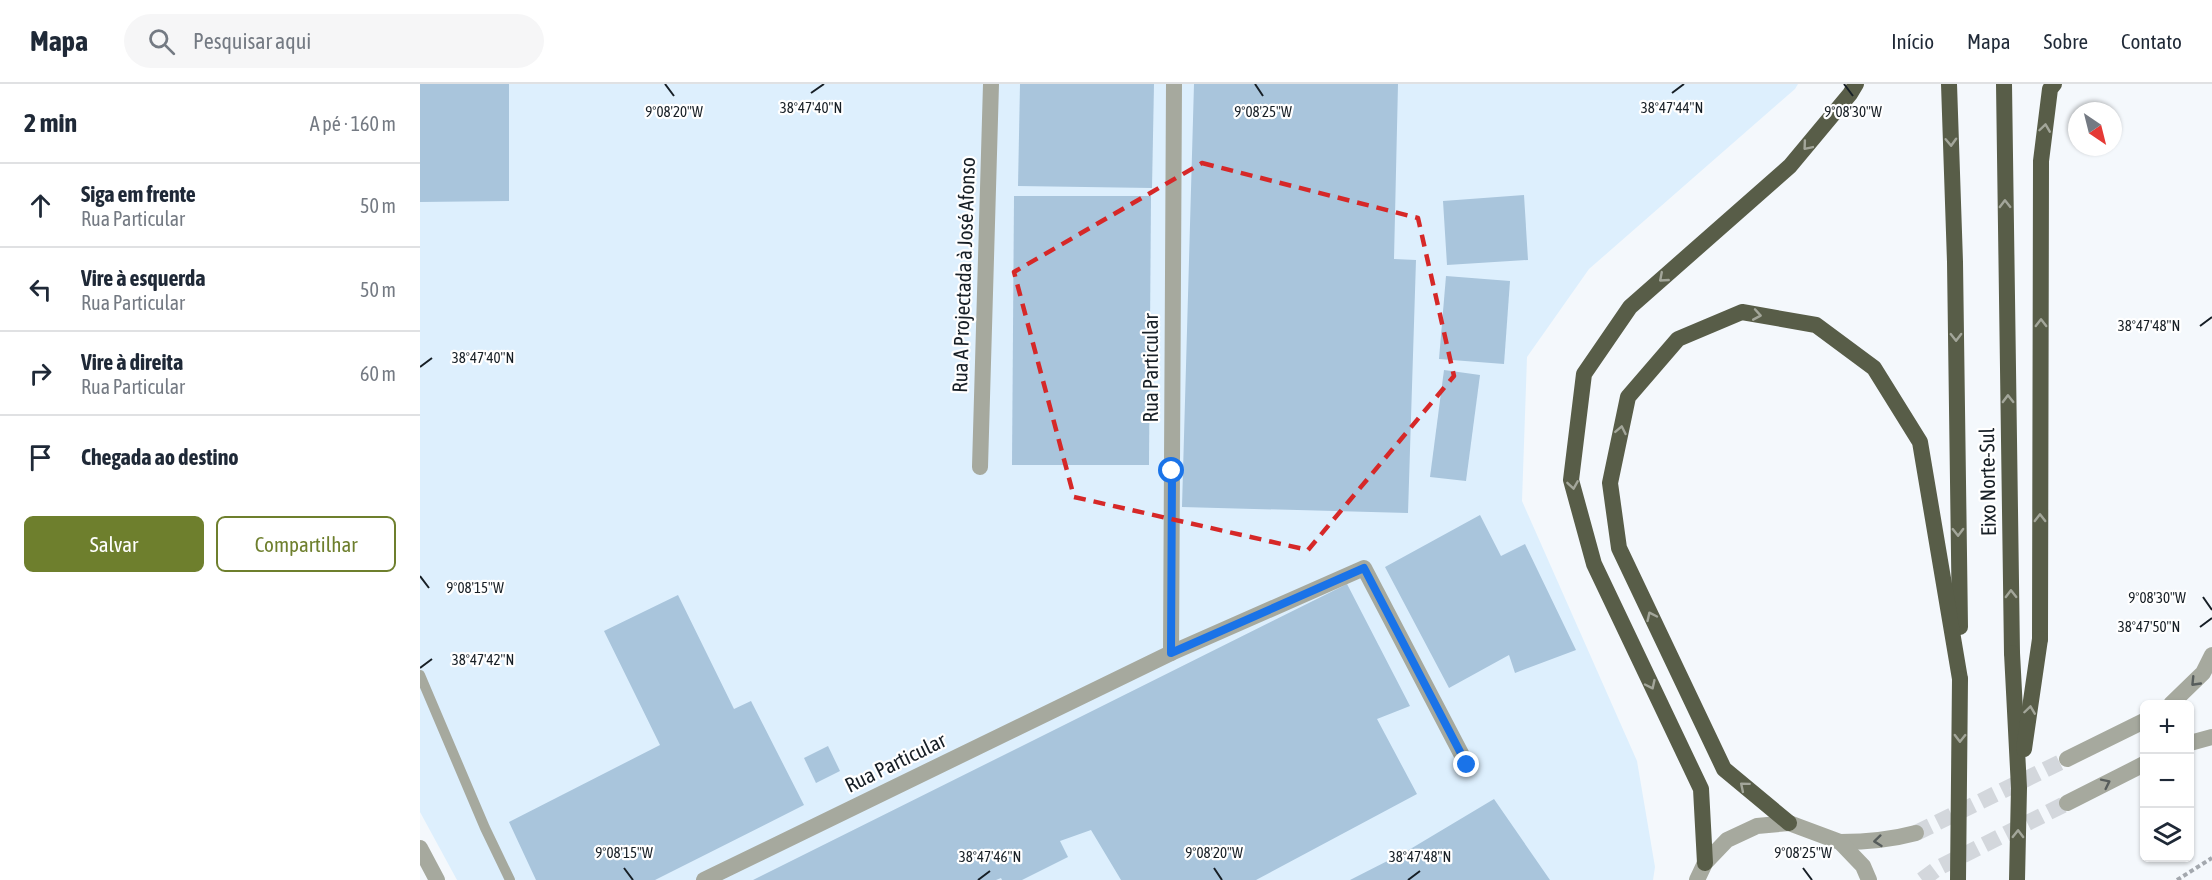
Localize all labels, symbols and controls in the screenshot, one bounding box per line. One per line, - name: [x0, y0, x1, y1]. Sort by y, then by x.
- search box: [124, 14, 544, 68]
- text: Mapa: [30, 25, 88, 57]
- icon: search: [145, 25, 178, 58]
- text: Pesquisar aqui: [193, 28, 311, 54]
- text: Início: [1891, 29, 1934, 53]
- text: Mapa: [1967, 29, 2011, 53]
- text: Sobre: [2044, 29, 2088, 53]
- text: Contato: [2121, 29, 2182, 53]
- text: 38°47'40"N: [780, 99, 842, 116]
- text: 38°47'44"N: [1641, 99, 1703, 116]
- north arrow: [2068, 102, 2122, 156]
- text: 9°08'20"W: [645, 103, 703, 120]
- text: 9°08'25"W: [1234, 103, 1292, 120]
- text: 9°08'30"W: [1824, 103, 1882, 120]
- text: 2 min: [24, 108, 77, 138]
- text: A pé · 160 m: [310, 112, 396, 135]
- one-way arrow: [2039, 123, 2051, 133]
- one-way arrow: [1945, 138, 1958, 147]
- one-way arrow: [1803, 139, 1814, 150]
- street label: Rua A Projectada à José Afonso: [947, 157, 979, 393]
- text: Siga em frente: [81, 181, 196, 207]
- icon: ahead: [24, 189, 57, 222]
- text: 50 m: [360, 194, 396, 217]
- one-way arrow: [1999, 200, 2012, 209]
- text: Rua Particular: [81, 207, 185, 230]
- text: Vire à esquerda: [81, 265, 206, 291]
- one-way arrow: [1659, 271, 1670, 282]
- icon: left: [24, 273, 57, 306]
- text: 50 m: [360, 278, 396, 301]
- text: Rua Particular: [81, 291, 185, 314]
- one-way arrow: [1752, 308, 1761, 320]
- street label: Rua Particular: [1138, 313, 1162, 423]
- text: 38°47'48"N: [2118, 317, 2180, 334]
- one-way arrow: [2035, 318, 2047, 327]
- one-way arrow: [1950, 333, 1962, 342]
- text: Vire à direita: [81, 349, 183, 375]
- text: 38°47'40"N: [452, 349, 514, 366]
- icon: right: [24, 357, 57, 390]
- text: 60 m: [360, 362, 396, 385]
- text: Rua Particular: [81, 375, 185, 398]
- one-way arrow: [2002, 395, 2015, 404]
- one-way arrow: [1614, 425, 1627, 435]
- street label: Eixo Norte-Sul: [1974, 427, 2000, 536]
- icon: arrive: [24, 441, 57, 474]
- text: Chegada ao destino: [81, 444, 239, 470]
- route start: [1158, 457, 1184, 483]
- one-way arrow: [1567, 480, 1579, 489]
- one-way arrow: [2034, 513, 2046, 522]
- button: Salvar: [24, 516, 204, 572]
- button: Compartilhar: [216, 516, 396, 572]
- one-way arrow: [1952, 528, 1965, 537]
- text: 9°08'15"W: [446, 579, 504, 596]
- text: 9°08'30"W: [2128, 589, 2186, 606]
- one-way arrow: [2005, 590, 2018, 599]
- one-way arrow: [1647, 612, 1659, 623]
- text: 38°47'50"N: [2118, 618, 2180, 635]
- text: 38°47'42"N: [452, 651, 514, 668]
- one-way arrow: [2191, 674, 2202, 685]
- one-way arrow: [1644, 678, 1656, 689]
- map controls: [2140, 700, 2194, 862]
- button: +: [2140, 700, 2194, 754]
- one-way arrow: [2023, 705, 2035, 714]
- street label: Rua Particular: [841, 727, 950, 797]
- one-way arrow: [1953, 733, 1966, 742]
- route end: [1453, 751, 1479, 777]
- button: −: [2140, 754, 2194, 808]
- one-way arrow: [2099, 779, 2110, 791]
- one-way arrow: [1740, 782, 1751, 793]
- button: layers: [2140, 808, 2194, 862]
- one-way arrow: [2012, 830, 2024, 839]
- one-way arrow: [1874, 834, 1883, 847]
- text: 9°08'15"W: [595, 844, 653, 861]
- text: 9°08'20"W: [1185, 844, 1243, 861]
- text: 9°08'25"W: [1774, 844, 1832, 861]
- text: 38°47'46"N: [959, 848, 1021, 865]
- text: 38°47'48"N: [1389, 848, 1451, 865]

